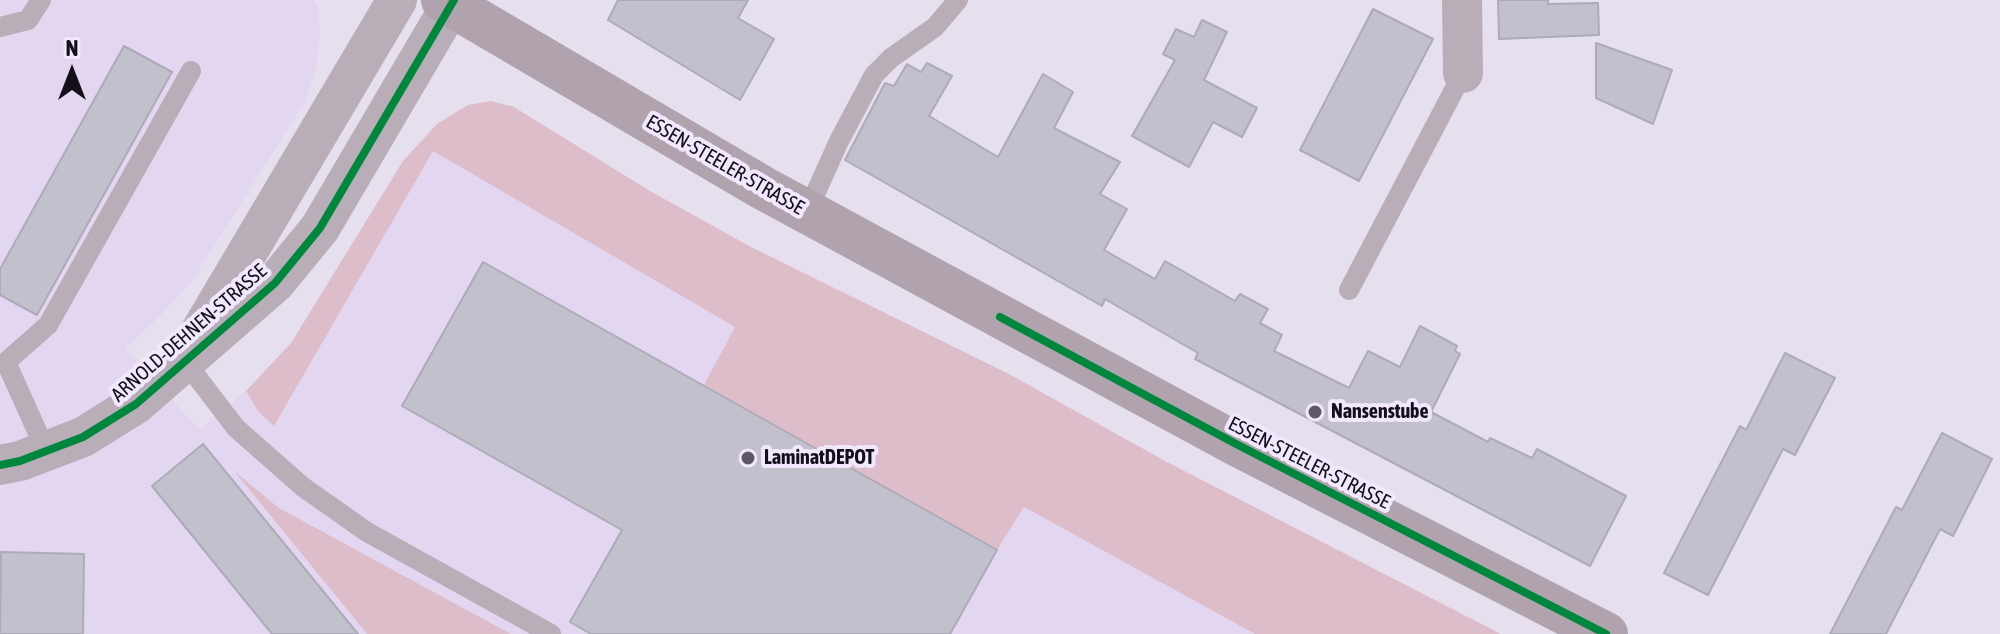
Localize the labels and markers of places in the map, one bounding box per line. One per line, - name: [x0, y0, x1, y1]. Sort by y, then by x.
- place label: Nansenstube: [1331, 400, 1429, 424]
- marker: Nansenstube: [1306, 403, 1324, 421]
- place label: LaminatDEPOT: [764, 446, 874, 470]
- marker: LaminatDEPOT: [739, 449, 757, 467]

